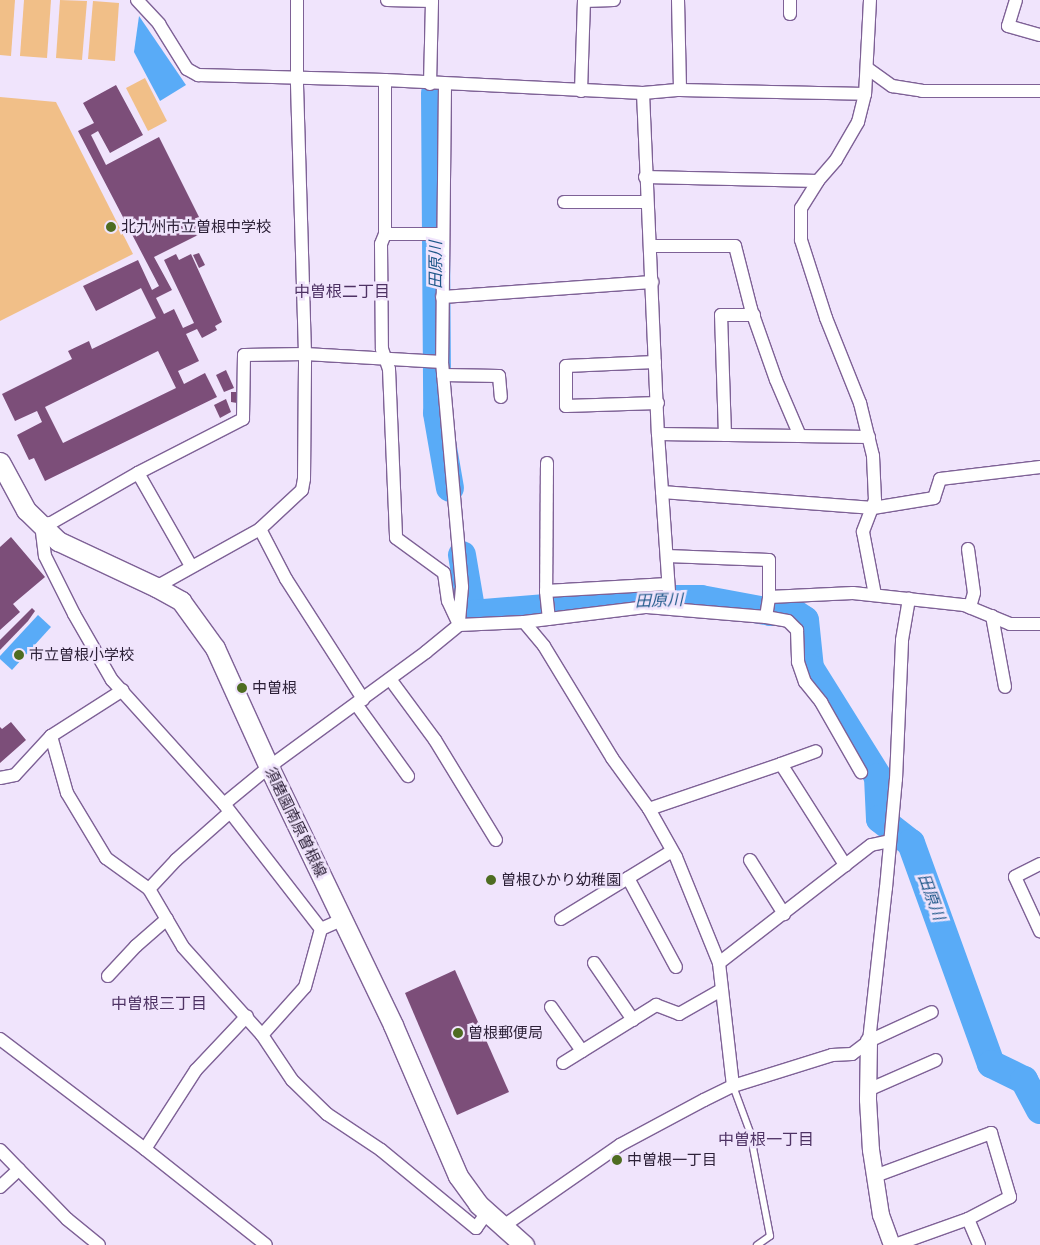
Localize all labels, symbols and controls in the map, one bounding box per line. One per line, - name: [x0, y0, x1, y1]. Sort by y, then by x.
- place label: 北九州市立曽根中学校: [121, 218, 271, 236]
- marker: 北九州市立曽根中学校: [105, 221, 117, 233]
- water label: 田原川: [426, 241, 446, 289]
- district label: 中曽根二丁目: [294, 282, 390, 302]
- water label: 田原川: [635, 591, 683, 611]
- place label: 市立曽根小学校: [29, 646, 134, 664]
- marker: 市立曽根小学校: [13, 649, 25, 661]
- place label: 中曽根: [252, 679, 297, 697]
- marker: 中曽根: [236, 682, 248, 694]
- street label: 須磨園南原曽根線: [262, 764, 330, 880]
- place label: 曽根ひかり幼稚園: [501, 871, 621, 889]
- water label: 田原川: [914, 871, 948, 923]
- marker: 曽根ひかり幼稚園: [485, 874, 497, 886]
- district label: 中曽根三丁目: [111, 994, 207, 1014]
- place label: 曽根郵便局: [468, 1024, 543, 1042]
- marker: 曽根郵便局: [452, 1027, 464, 1039]
- district label: 中曽根一丁目: [718, 1130, 814, 1150]
- place label: 中曽根一丁目: [627, 1151, 717, 1169]
- marker: 中曽根一丁目: [611, 1154, 623, 1166]

